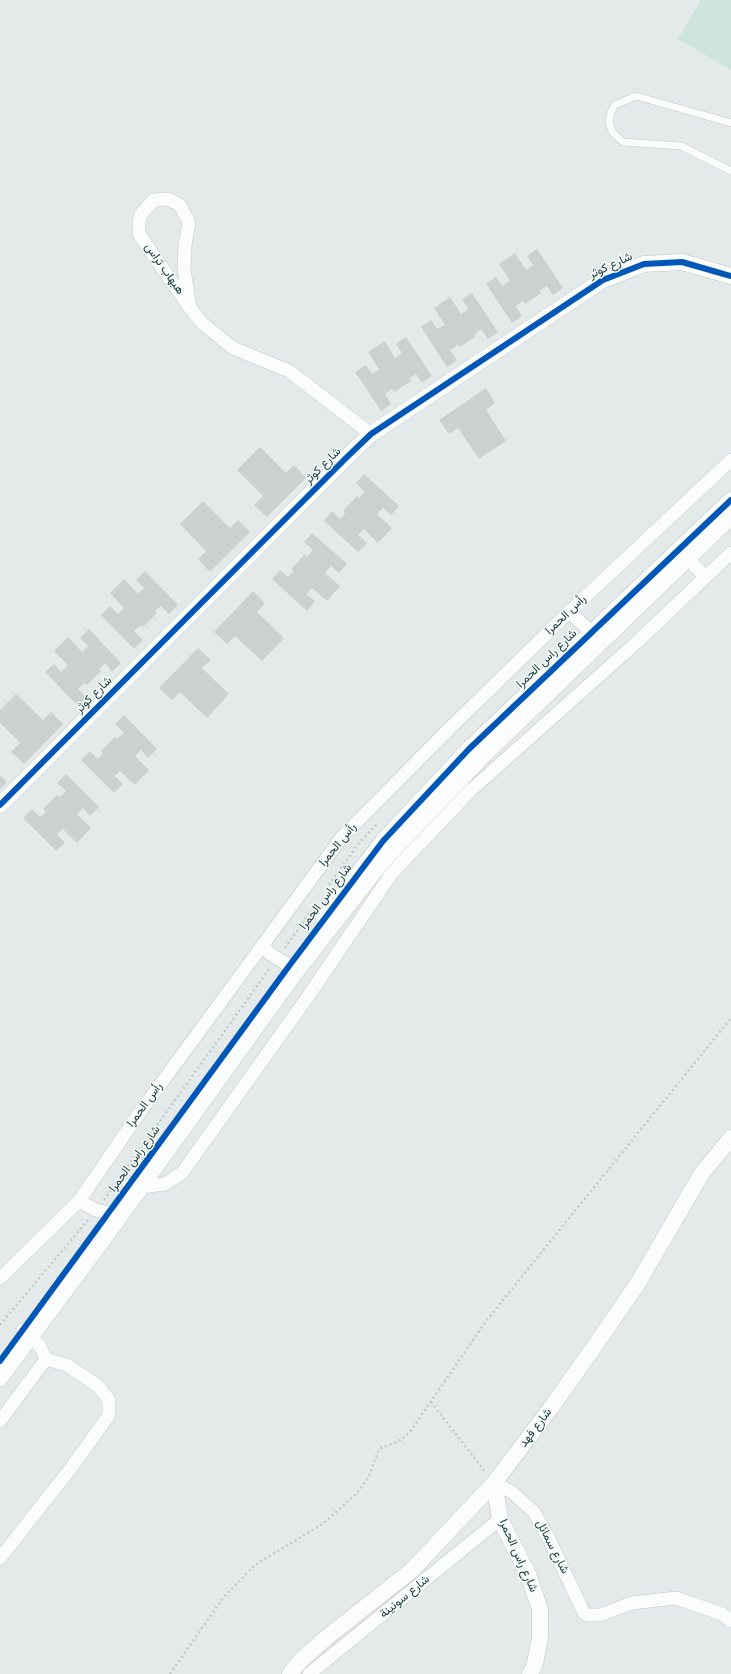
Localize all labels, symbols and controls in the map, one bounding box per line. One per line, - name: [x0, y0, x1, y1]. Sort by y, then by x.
- street label: هبهاب تراس: [141, 240, 187, 298]
- street label: شارع كوثر: [587, 250, 635, 282]
- street label: شارع كوثر: [302, 445, 344, 487]
- street label: رأس الحمرا: [543, 592, 589, 638]
- street label: شارع راس الحمرا: [514, 627, 580, 691]
- street label: شارع كوثر: [73, 674, 115, 716]
- street label: رأس الحمرا: [316, 821, 360, 869]
- street label: شارع راس الحمرا: [297, 861, 355, 933]
- street label: رأس الحمرا: [124, 1080, 166, 1130]
- street label: شارع راس الحمرا: [106, 1123, 164, 1195]
- street label: شارع فهد: [517, 1406, 555, 1450]
- street label: شارع راس الحمرا: [495, 1517, 541, 1595]
- street label: شارع سمائل: [532, 1518, 572, 1576]
- street label: شارع سونينة: [377, 1573, 433, 1621]

